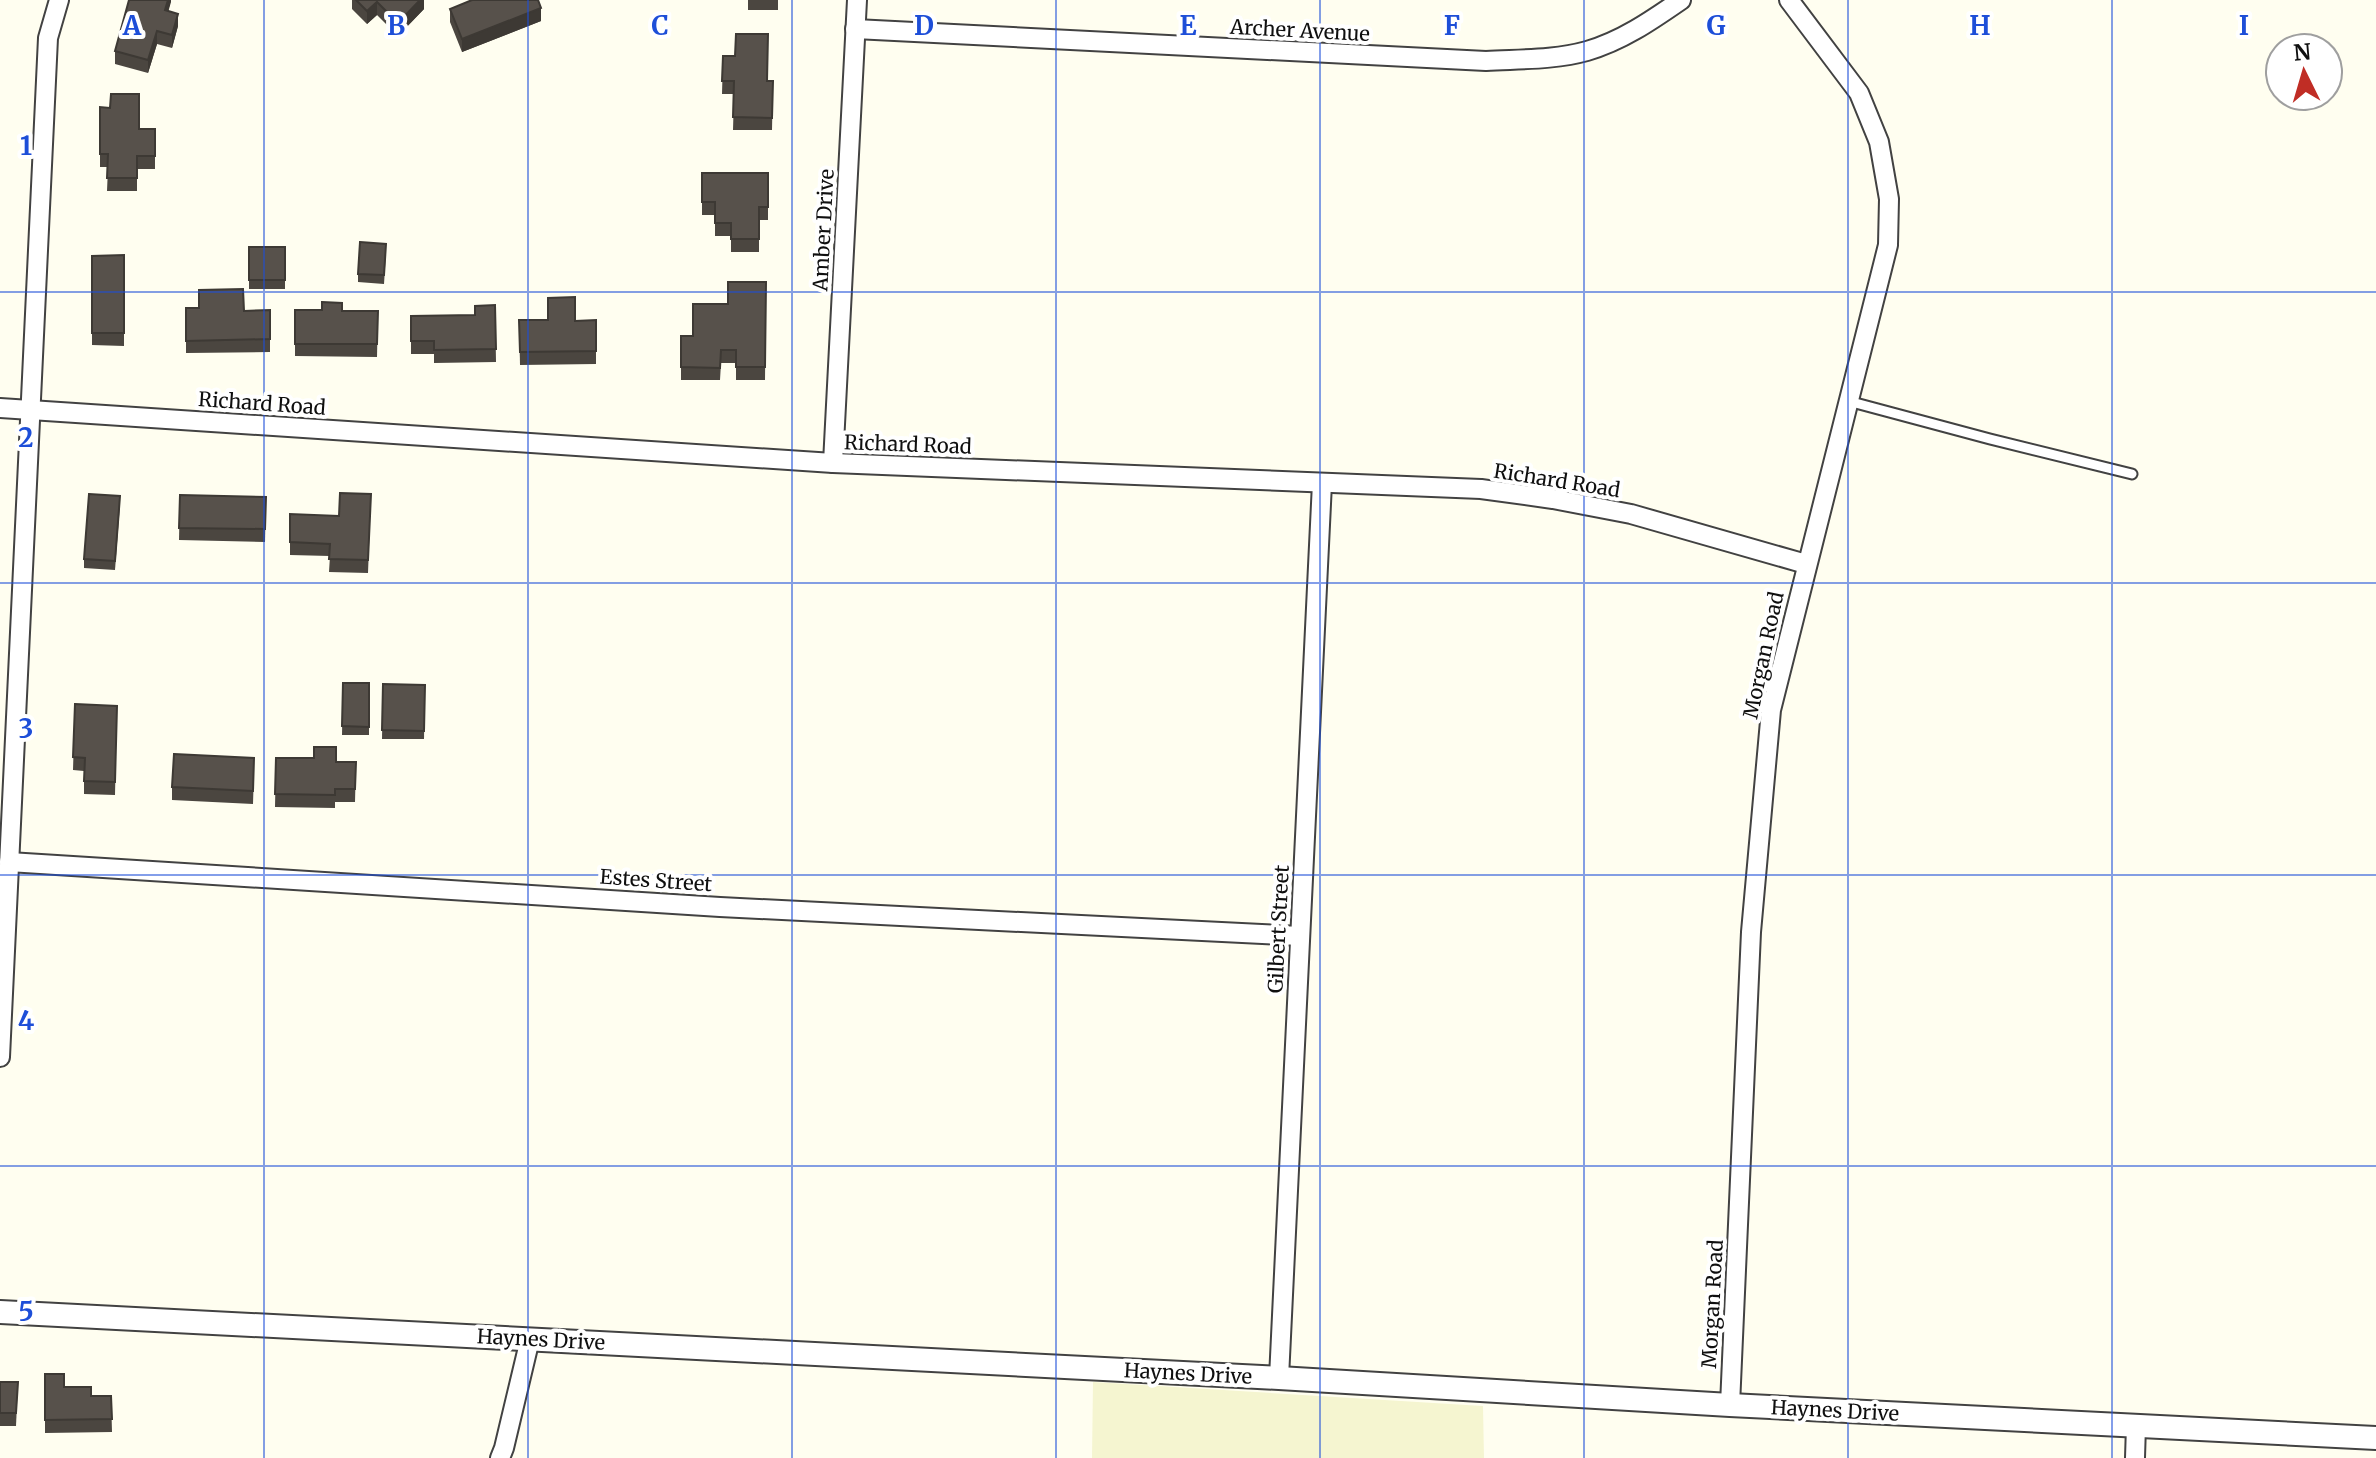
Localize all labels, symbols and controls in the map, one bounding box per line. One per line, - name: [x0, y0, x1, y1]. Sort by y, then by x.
- text: A: [122, 9, 142, 42]
- text: B: [387, 9, 405, 42]
- text: C: [651, 9, 669, 42]
- text: D: [914, 9, 934, 42]
- text: E: [1180, 9, 1197, 42]
- text: F: [1444, 9, 1460, 42]
- text: G: [1707, 9, 1726, 42]
- text: H: [1969, 9, 1991, 42]
- text: I: [2239, 9, 2249, 42]
- street label: Archer Avenue: [1228, 14, 1371, 46]
- north arrow: [2264, 32, 2344, 112]
- text: N: [2292, 37, 2313, 67]
- text: 1: [20, 129, 32, 162]
- street label: Amber Drive: [807, 168, 839, 293]
- street label: Richard Road: [197, 386, 327, 420]
- text: 2: [18, 421, 34, 454]
- street label: Richard Road: [844, 429, 972, 459]
- street label: Richard Road: [1492, 458, 1622, 502]
- street label: Morgan Road: [1737, 589, 1789, 721]
- text: 3: [19, 712, 33, 745]
- street label: Estes Street: [599, 864, 713, 896]
- street label: Gilbert Street: [1262, 864, 1294, 994]
- text: 4: [18, 1004, 35, 1037]
- street label: Morgan Road: [1696, 1239, 1728, 1369]
- text: 5: [18, 1295, 34, 1328]
- street label: Haynes Drive: [476, 1323, 606, 1355]
- street label: Haynes Drive: [1123, 1357, 1253, 1389]
- street label: Haynes Drive: [1770, 1394, 1900, 1426]

